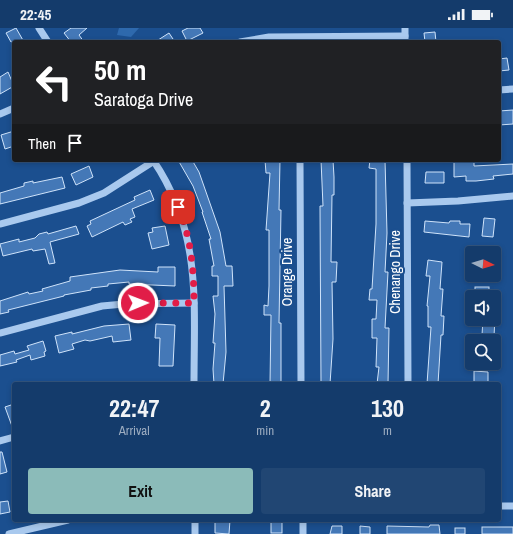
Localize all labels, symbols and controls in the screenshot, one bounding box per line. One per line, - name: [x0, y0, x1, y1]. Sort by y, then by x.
- text: 22:45: [20, 4, 51, 25]
- text: 50 m: [94, 51, 146, 89]
- icon: left: [28, 56, 80, 108]
- text: Saratoga Drive: [94, 87, 193, 112]
- icon: arrive: [64, 132, 86, 154]
- text: Then: [28, 133, 56, 154]
- pin: [161, 190, 195, 224]
- icon: arrive: [167, 196, 189, 218]
- street label: Chenango Drive: [386, 230, 404, 314]
- street label: Orange Drive: [278, 238, 296, 306]
- north arrow: [465, 246, 501, 282]
- map controls: [465, 246, 501, 370]
- position arrow: [117, 282, 159, 324]
- button: sound: [465, 290, 501, 326]
- button: search: [465, 334, 501, 370]
- text: 22:47: [109, 392, 159, 424]
- text: 2: [260, 392, 271, 424]
- text: 130: [371, 392, 404, 424]
- text: Arrival: [119, 422, 150, 439]
- text: min: [256, 422, 274, 439]
- text: m: [383, 422, 392, 439]
- button: Exit: [28, 468, 253, 514]
- button: Share: [261, 468, 485, 514]

